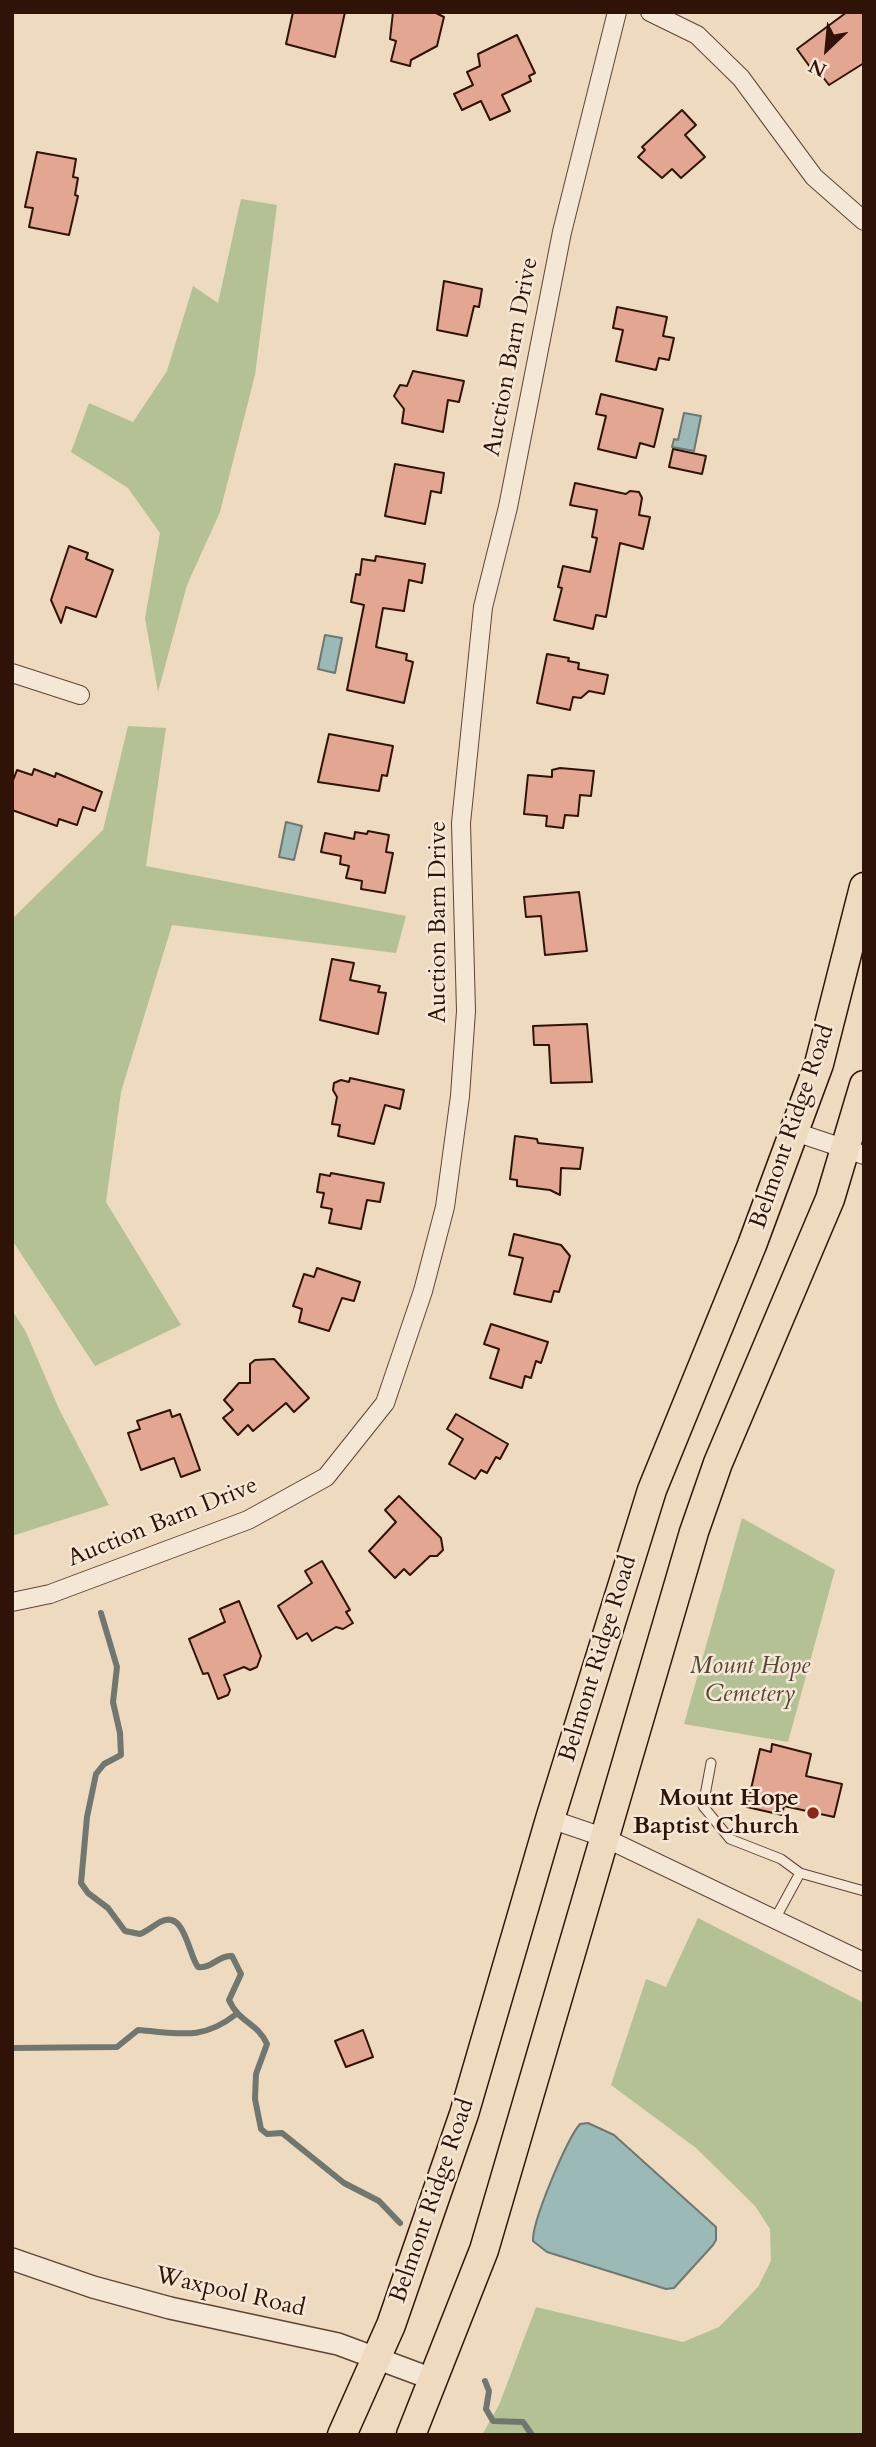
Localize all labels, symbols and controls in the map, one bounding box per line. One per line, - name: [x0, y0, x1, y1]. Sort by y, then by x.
- north arrow: [792, 14, 862, 84]
- text: N: [805, 53, 831, 83]
- street label: Auction Barn Drive: [479, 255, 545, 459]
- street label: Auction Barn Drive: [425, 821, 453, 1023]
- street label: Belmont Ridge Road: [745, 1021, 841, 1233]
- street label: Auction Barn Drive: [64, 1472, 262, 1574]
- street label: Belmont Ridge Road: [554, 1552, 644, 1766]
- park label: Mount Hope Cemetery: [690, 1653, 810, 1709]
- place label: Mount Hope Baptist Church: [633, 1785, 799, 1841]
- marker: Mount Hope Baptist Church: [805, 1805, 821, 1821]
- street label: Belmont Ridge Road: [385, 2095, 481, 2307]
- street label: Waxpool Road: [152, 2262, 308, 2324]

